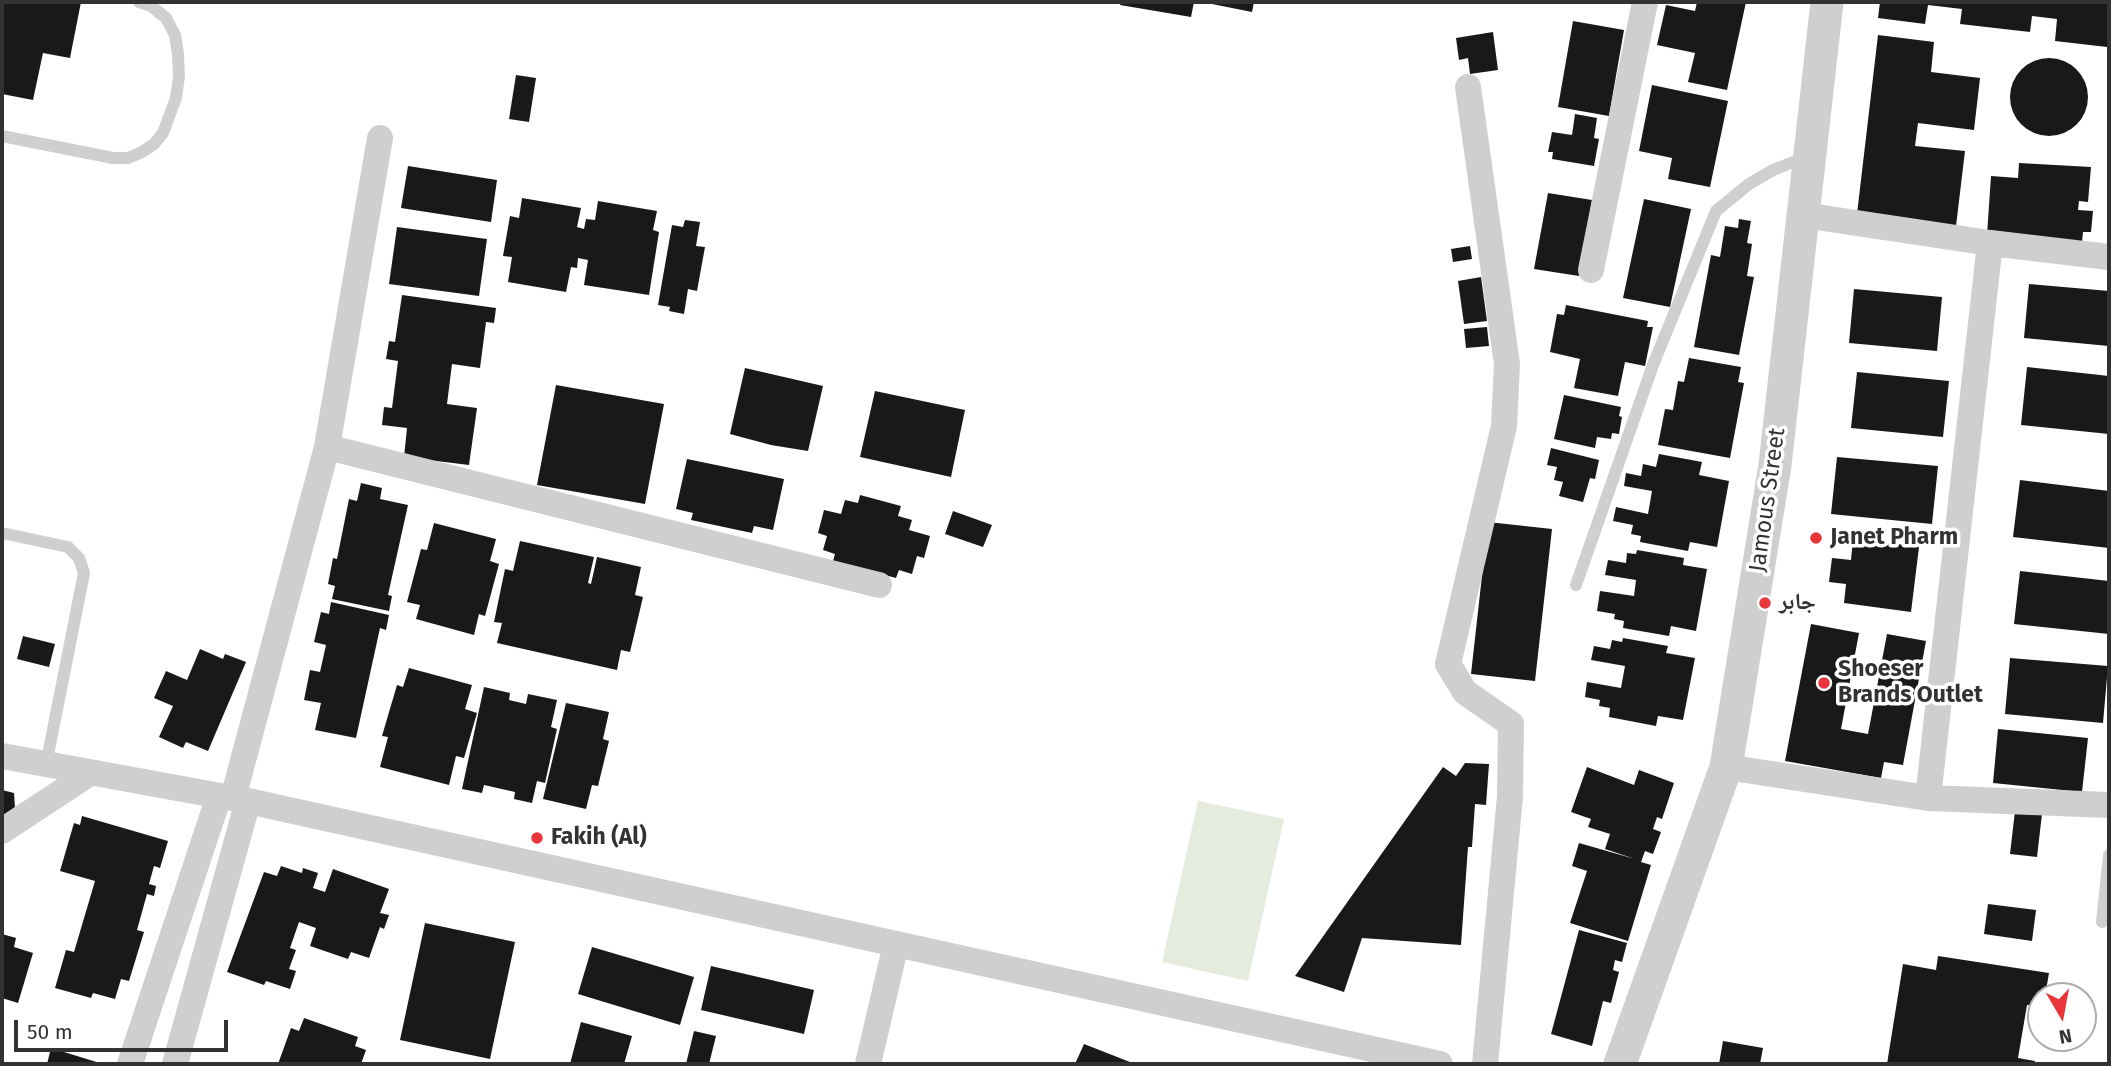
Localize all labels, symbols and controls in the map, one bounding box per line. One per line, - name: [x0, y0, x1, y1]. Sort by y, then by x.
- street label: Jamous Street: [1744, 426, 1792, 574]
- place label: Janet Pharm: [1830, 524, 1958, 552]
- marker: Janet Pharm: [1808, 530, 1824, 546]
- place label: جابر: [1779, 589, 1816, 617]
- marker: جابر: [1757, 595, 1773, 611]
- place label: Shoeser Brands Outlet: [1838, 656, 1983, 710]
- marker: Shoeser Brands Outlet: [1816, 675, 1832, 691]
- place label: Fakih (Al): [551, 824, 647, 852]
- marker: Fakih (Al): [529, 830, 545, 846]
- north arrow: [2027, 982, 2097, 1052]
- scale bar: [18, 1006, 231, 1050]
- text: 50 m: [27, 1019, 73, 1045]
- text: N: [2057, 1024, 2074, 1049]

